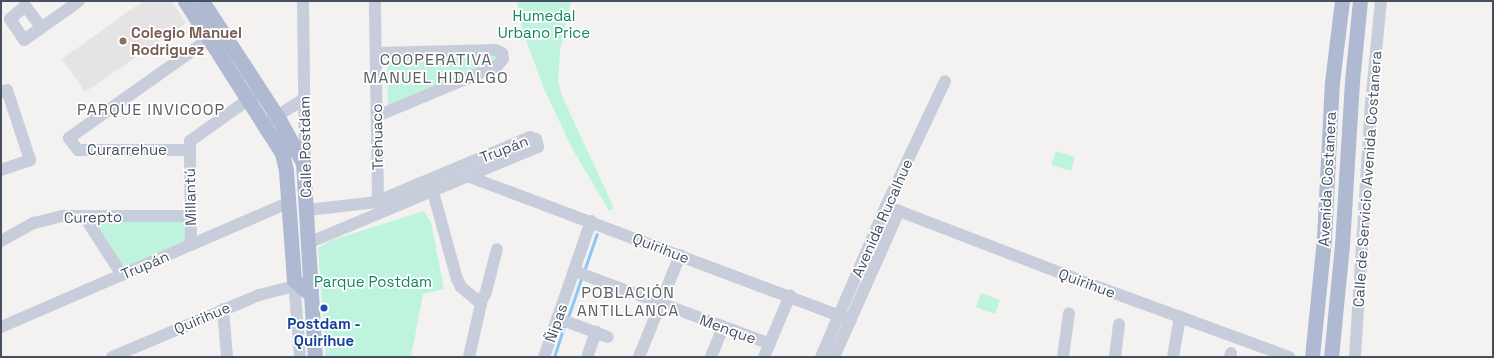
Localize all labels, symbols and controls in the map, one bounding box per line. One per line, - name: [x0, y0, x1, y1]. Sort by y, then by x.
- park label: Humedal Urbano Price: [498, 6, 590, 41]
- place label: Colegio Manuel Rodriguez: [131, 23, 242, 58]
- marker: Colegio Manuel Rodriguez: [118, 36, 128, 46]
- district label: COOPERATIVA MANUEL HIDALGO: [363, 50, 509, 88]
- street label: Calle de Servicio Avenida Costanera: [1349, 50, 1385, 308]
- street label: Calle Postdam: [295, 96, 315, 198]
- district label: PARQUE INVICOOP: [77, 100, 225, 120]
- street label: Trehuaco: [367, 103, 387, 171]
- street label: Avenida Costanera: [1314, 111, 1340, 247]
- street label: Trupán: [477, 132, 531, 166]
- street label: Curarrehue: [87, 141, 167, 159]
- street label: Avenida Rucalhue: [848, 156, 916, 280]
- street label: Millantú: [180, 168, 200, 226]
- street label: Curepto: [64, 207, 122, 227]
- street label: Quirihue: [630, 229, 692, 267]
- street label: Trupán: [118, 247, 172, 283]
- street label: Quirihue: [1056, 264, 1118, 302]
- park label: Parque Postdam: [314, 273, 432, 291]
- district label: POBLACIÓN ANTILLANCA: [577, 283, 679, 321]
- street label: Quirihue: [171, 298, 233, 338]
- street label: Ñipas: [541, 301, 571, 345]
- marker: Postdam - Quirihue: [319, 303, 329, 313]
- street label: Menque: [697, 310, 759, 348]
- place label: Postdam - Quirihue: [287, 314, 361, 349]

